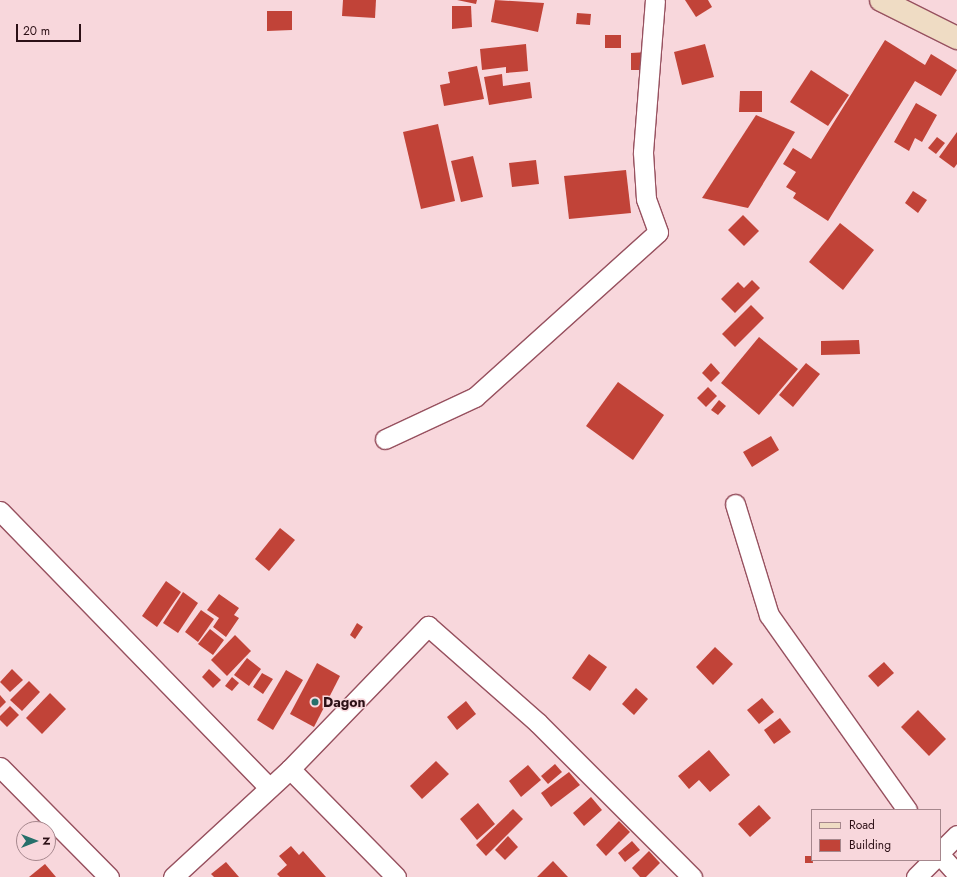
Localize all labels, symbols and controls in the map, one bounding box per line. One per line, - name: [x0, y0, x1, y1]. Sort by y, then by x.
- scale bar: [18, 16, 83, 42]
- text: 20 m: [23, 22, 50, 40]
- place label: Dagon: [323, 694, 366, 710]
- marker: Dagon: [310, 697, 320, 707]
- legend: [811, 809, 941, 861]
- text: Road: [849, 816, 875, 834]
- north arrow: [16, 821, 56, 861]
- text: Building: [849, 836, 891, 854]
- text: N: [39, 837, 55, 845]

